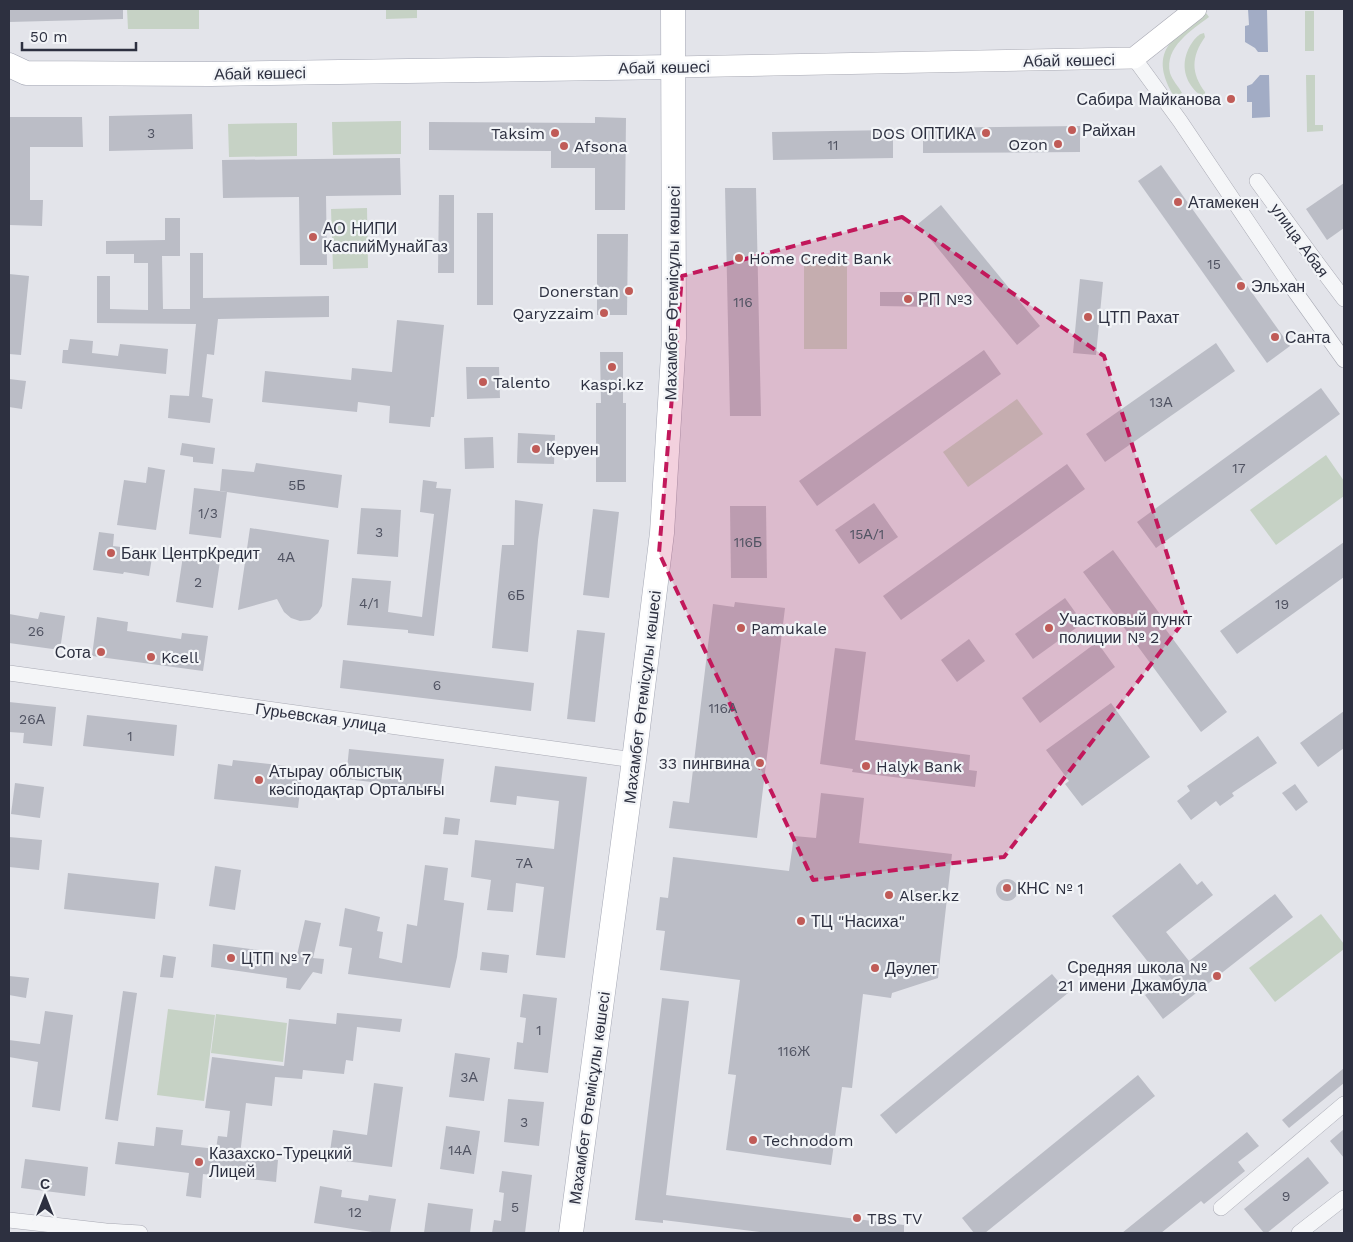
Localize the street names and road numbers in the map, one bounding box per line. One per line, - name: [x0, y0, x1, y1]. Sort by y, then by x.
- street label: Абай көшесі: [1023, 50, 1115, 71]
- street label: Абай көшесі: [618, 57, 710, 78]
- street label: Абай көшесі: [214, 63, 306, 84]
- street label: Махамбет Өтемісұлы көшесі: [661, 186, 684, 400]
- street label: улица Абая: [1266, 200, 1333, 281]
- street label: Махамбет Өтемісұлы көшесі: [620, 589, 665, 805]
- street label: Гурьевская улица: [254, 699, 388, 736]
- street label: Махамбет Өтемісұлы көшесі: [565, 990, 614, 1206]

